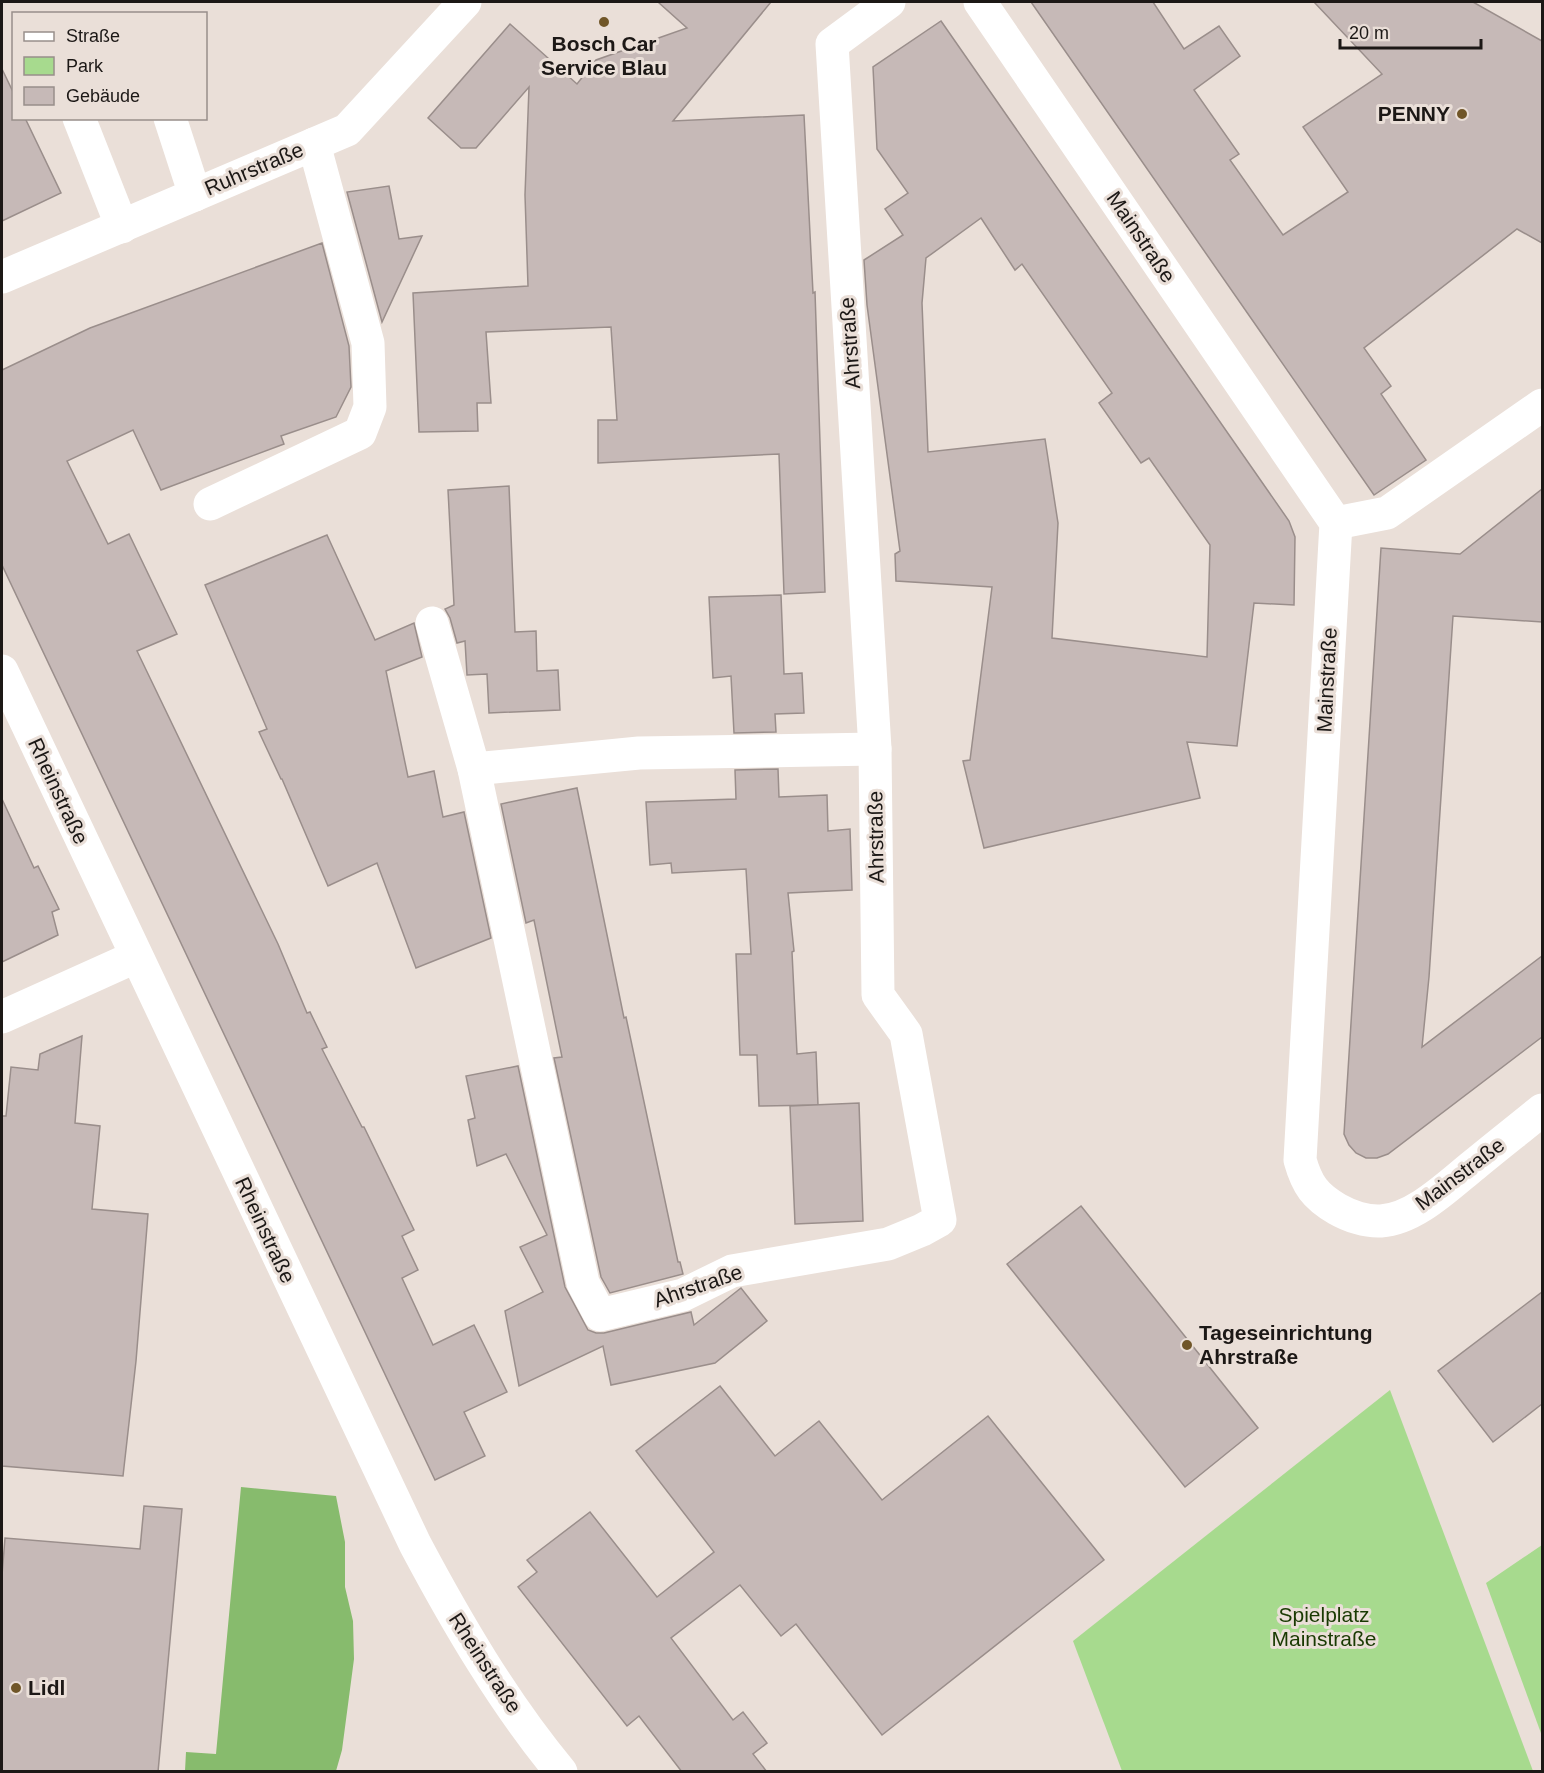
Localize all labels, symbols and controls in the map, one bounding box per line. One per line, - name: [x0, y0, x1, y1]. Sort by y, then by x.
- legend: [12, 12, 207, 120]
- scale bar: [1340, 12, 1481, 50]
- marker: Bosch Car Service Blau: [597, 15, 611, 29]
- text: 20 m: [1349, 23, 1389, 43]
- text: Straße: [66, 26, 120, 46]
- place label: Bosch Car Service Blau: [541, 32, 667, 79]
- text: Park: [66, 56, 104, 76]
- text: Gebäude: [66, 86, 140, 106]
- place label: PENNY: [1378, 102, 1450, 125]
- marker: PENNY: [1455, 107, 1469, 121]
- street label: Ruhrstraße: [201, 137, 307, 200]
- street label: Mainstraße: [1103, 187, 1180, 287]
- street label: Ahrstraße: [835, 296, 864, 390]
- street label: Mainstraße: [1312, 627, 1341, 733]
- street label: Rheinstraße: [24, 734, 93, 847]
- street label: Ahrstraße: [863, 791, 888, 883]
- street label: Mainstraße: [1411, 1133, 1509, 1214]
- street label: Rheinstraße: [231, 1173, 300, 1286]
- street label: Ahrstraße: [651, 1260, 745, 1311]
- place label: Tageseinrichtung Ahrstraße: [1199, 1321, 1372, 1368]
- marker: Tageseinrichtung Ahrstraße: [1180, 1338, 1194, 1352]
- park label: Spielplatz Mainstraße: [1271, 1603, 1377, 1650]
- street label: Rheinstraße: [445, 1608, 526, 1717]
- place label: Lidl: [28, 1676, 65, 1699]
- marker: Lidl: [9, 1681, 23, 1695]

